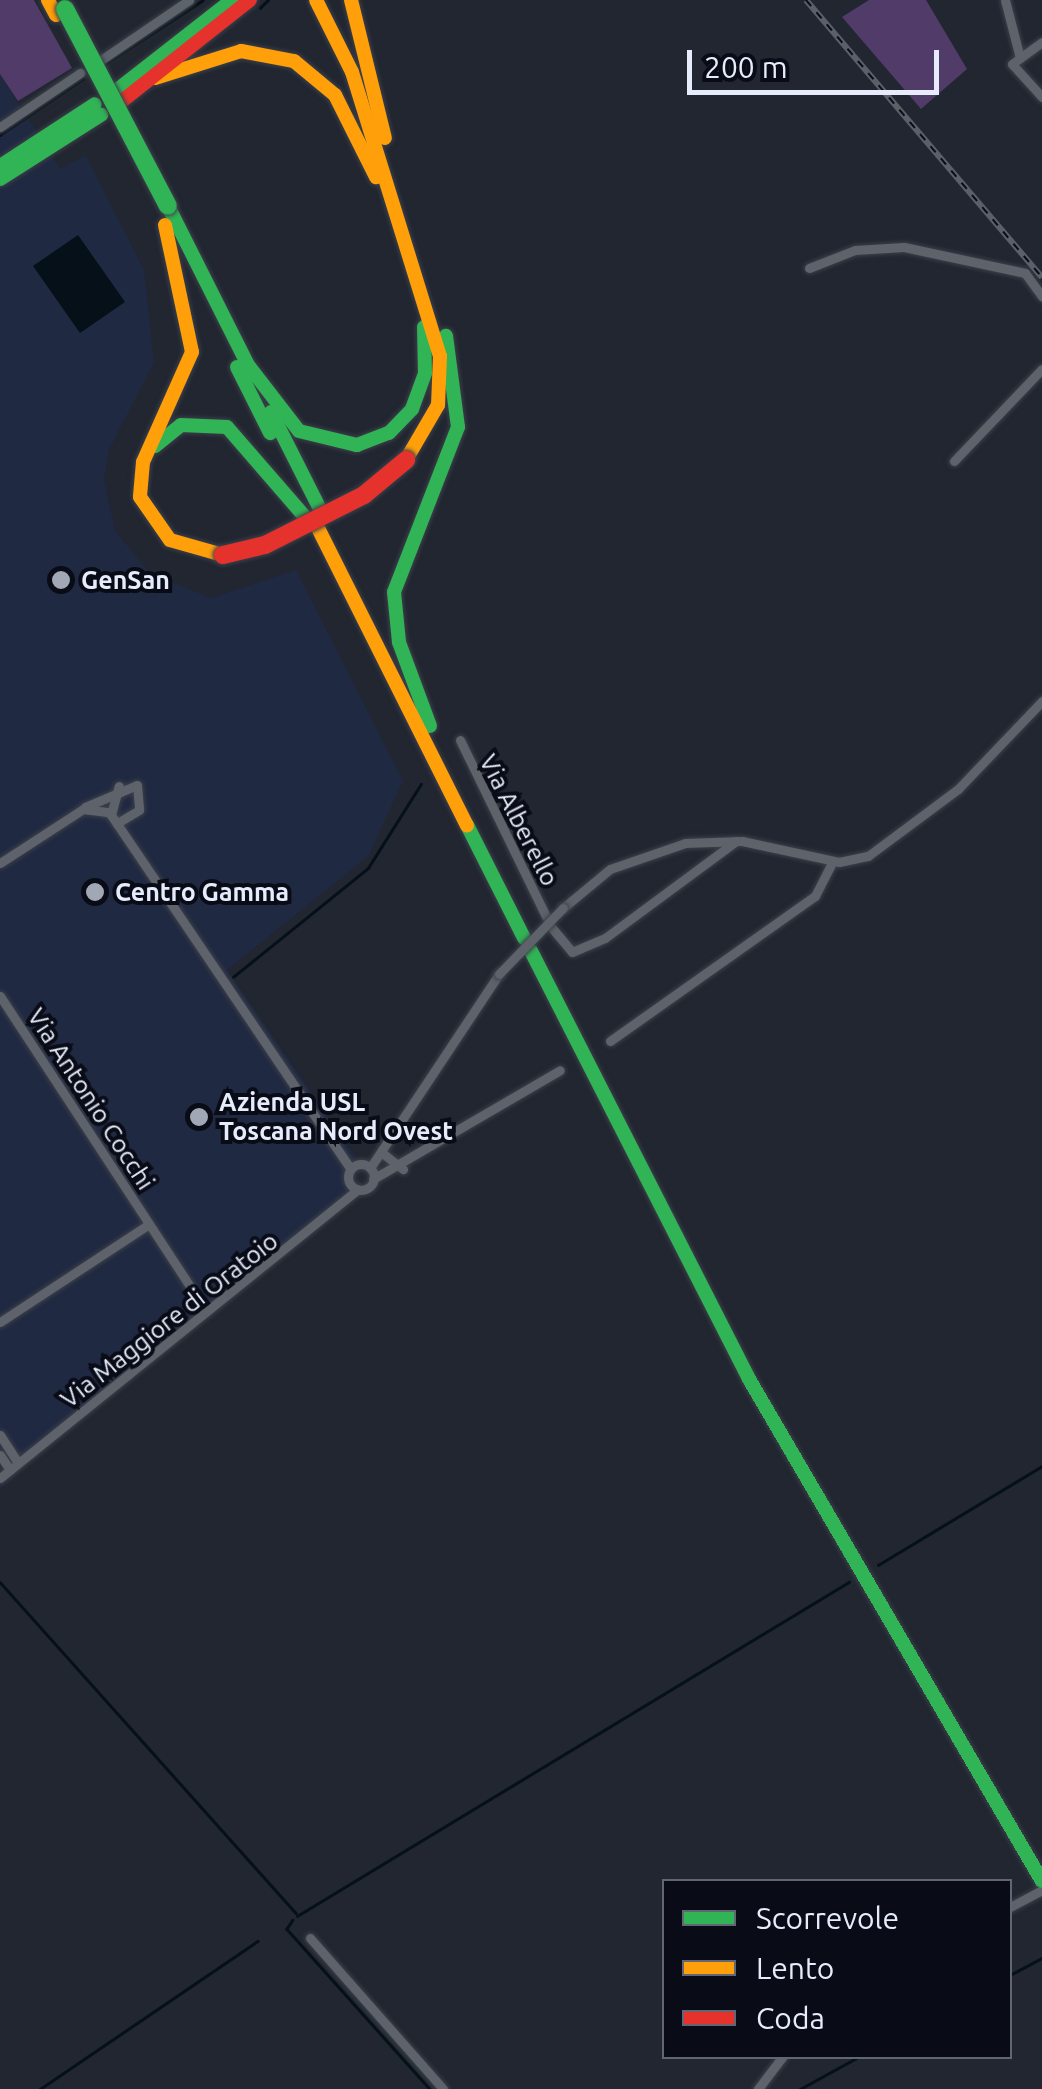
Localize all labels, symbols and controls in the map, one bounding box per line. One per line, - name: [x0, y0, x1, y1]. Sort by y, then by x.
- scale bar: [692, 30, 944, 92]
- text: 200 m: [704, 50, 788, 84]
- place label: GenSan: [81, 565, 170, 595]
- marker: GenSan: [50, 569, 72, 591]
- street label: Via Alberello: [473, 749, 565, 891]
- place label: Centro Gamma: [115, 877, 289, 907]
- marker: Centro Gamma: [84, 881, 106, 903]
- street label: Via Antonio Cocchi: [21, 1003, 161, 1195]
- place label: Azienda USL Toscana Nord Ovest: [219, 1088, 453, 1147]
- marker: Azienda USL Toscana Nord Ovest: [188, 1106, 210, 1128]
- street label: Via Maggiore di Oratoio: [54, 1226, 284, 1414]
- legend: [662, 1879, 1012, 2059]
- text: Scorrevole: [756, 1901, 899, 1935]
- text: Lento: [756, 1951, 834, 1985]
- text: Coda: [756, 2001, 825, 2035]

